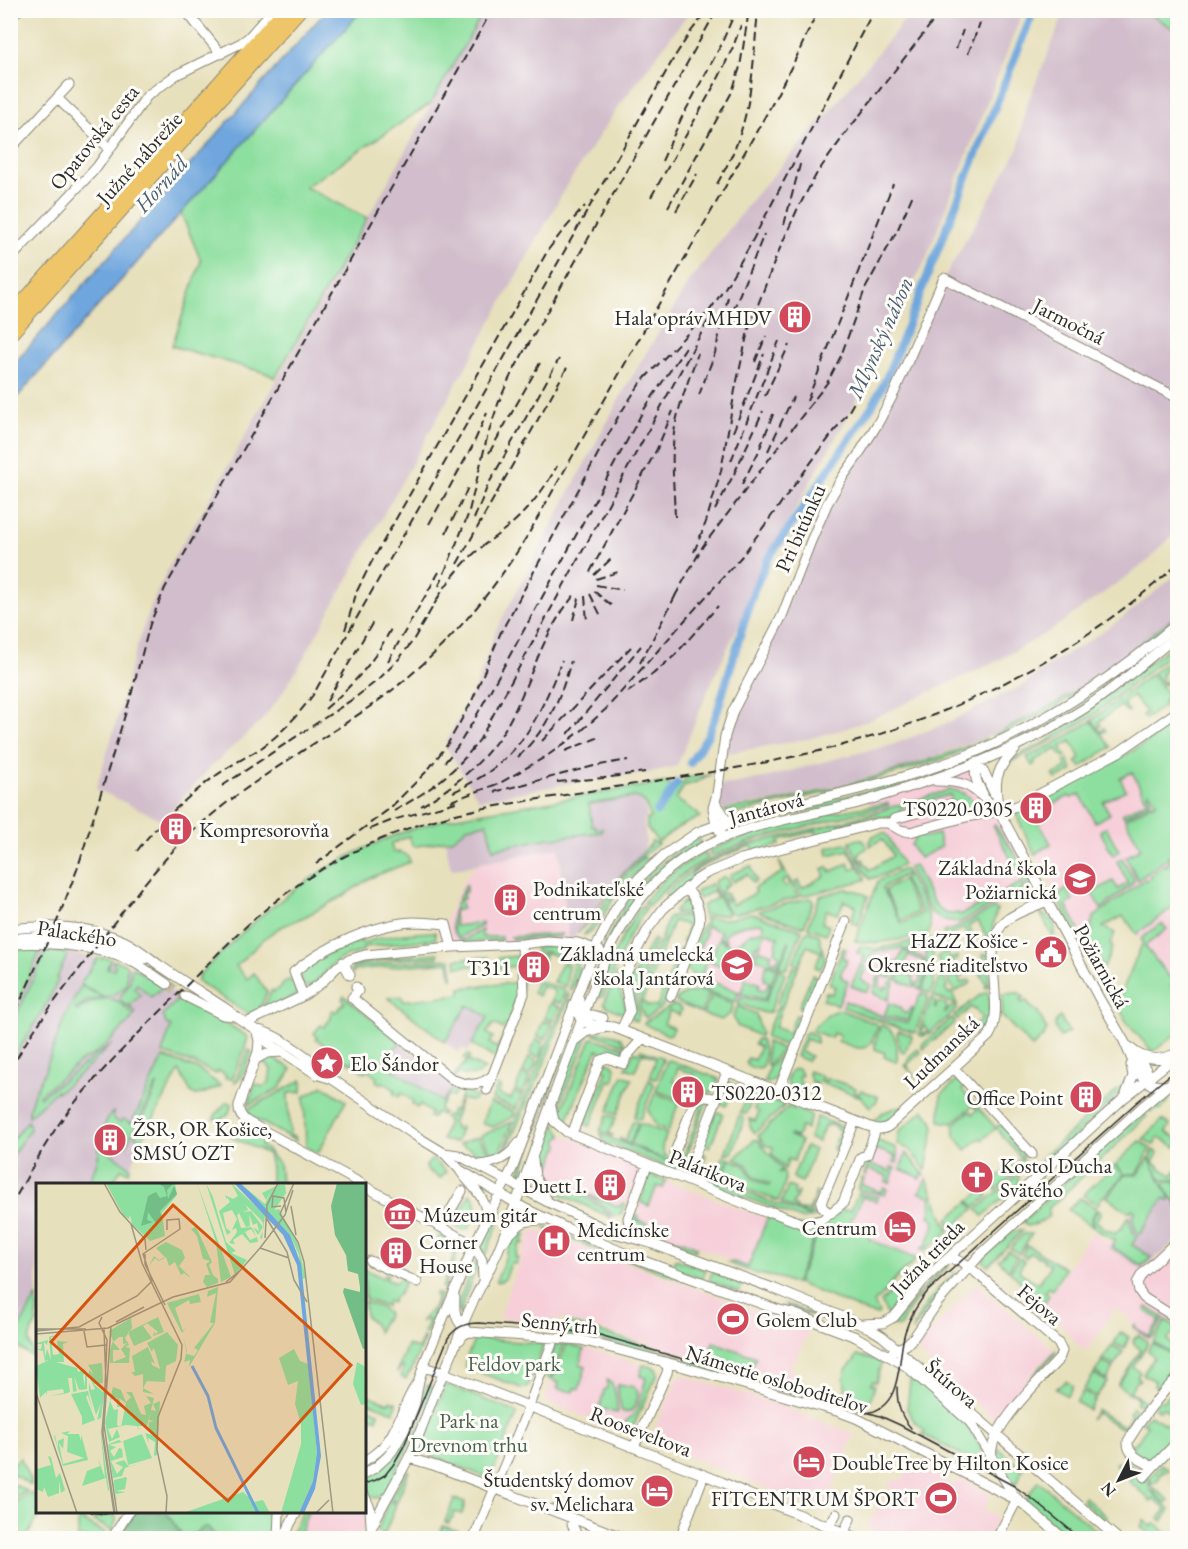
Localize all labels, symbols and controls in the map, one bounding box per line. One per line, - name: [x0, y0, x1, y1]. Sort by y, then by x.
- street label: Opatovská cesta: [43, 78, 145, 195]
- street label: Južné nábrežie: [89, 106, 188, 212]
- water label: Hornád: [127, 149, 195, 219]
- water label: Mlynský náhon: [839, 273, 920, 405]
- street label: Jarmočná: [1027, 291, 1110, 351]
- building icon: Hala opráv MHDV: [777, 299, 813, 335]
- place label: Hala opráv MHDV: [614, 304, 773, 331]
- street label: Pri bitúnku: [769, 480, 831, 576]
- street label: Jantárová: [724, 785, 807, 831]
- building icon: TS0220-0305: [1018, 790, 1054, 826]
- place label: TS0220-0305: [903, 795, 1013, 822]
- building icon: Kompresorovňa: [158, 811, 194, 847]
- place label: Kompresorovňa: [199, 816, 330, 843]
- place label: Základná škola Požiarnická: [938, 854, 1058, 905]
- school or university icon: Základná škola Požiarnická: [1062, 861, 1098, 897]
- place label: Podnikateľské centrum: [533, 875, 644, 926]
- building icon: Podnikateľské centrum: [492, 882, 528, 918]
- street label: Palackého: [35, 913, 119, 953]
- street label: Požiarnická: [1068, 919, 1136, 1013]
- place label: HaZZ Košice - Okresné riaditeľstvo: [868, 927, 1028, 978]
- public building icon: HaZZ Košice - Okresné riaditeľstvo: [1033, 934, 1069, 970]
- place label: Základná umelecká škola Jantárová: [560, 940, 715, 991]
- school or university icon: Základná umelecká škola Jantárová: [719, 947, 755, 983]
- building icon: T311: [516, 949, 552, 985]
- place label: T311: [467, 954, 511, 981]
- street label: Ludmanská: [898, 1009, 985, 1095]
- place icon: Elo Šándor: [309, 1045, 345, 1081]
- place label: Elo Šándor: [350, 1050, 439, 1077]
- building icon: TS0220-0312: [670, 1074, 706, 1110]
- place label: TS0220-0312: [711, 1079, 821, 1106]
- building icon: Office Point: [1068, 1079, 1104, 1115]
- place label: Office Point: [966, 1084, 1063, 1111]
- place label: ŽSR, OR Košice, SMSÚ OZT: [133, 1115, 272, 1166]
- building icon: ŽSR, OR Košice, SMSÚ OZT: [92, 1122, 128, 1158]
- street label: Palárikova: [665, 1142, 751, 1198]
- place label: Kostol Ducha Svätého: [1000, 1152, 1113, 1203]
- church icon: Kostol Ducha Svätého: [959, 1159, 995, 1195]
- building icon: Duett I.: [592, 1167, 628, 1203]
- place label: Duett I.: [523, 1172, 587, 1199]
- inset map: [36, 1183, 366, 1513]
- museum icon: Múzeum gitár: [382, 1196, 418, 1232]
- place label: Múzeum gitár: [423, 1201, 537, 1228]
- hotel icon: Centrum: [882, 1209, 918, 1245]
- street label: Južná trieda: [883, 1213, 970, 1302]
- place label: Centrum: [802, 1214, 877, 1241]
- place label: Medicínske centrum: [577, 1216, 669, 1267]
- hospital icon: Medicínske centrum: [536, 1223, 572, 1259]
- place label: Corner House: [419, 1228, 478, 1279]
- building icon: Corner House: [378, 1235, 414, 1271]
- street label: Fejova: [1012, 1277, 1068, 1331]
- sports icon: Golem Club: [715, 1301, 751, 1337]
- street label: Senný trh: [520, 1306, 600, 1340]
- place label: Golem Club: [756, 1306, 857, 1333]
- street label: Námestie osloboditeľov: [682, 1338, 872, 1420]
- park label: Feldov park: [467, 1350, 562, 1377]
- street label: Štúrova: [920, 1353, 985, 1414]
- street label: Rooseveltova: [586, 1399, 696, 1463]
- park label: Park na Drevnom trhu: [410, 1407, 528, 1458]
- hotel icon: DoubleTree by Hilton Kosice: [791, 1444, 827, 1480]
- place label: DoubleTree by Hilton Kosice: [832, 1449, 1068, 1476]
- north arrow: [1089, 1450, 1149, 1510]
- place label: Študentský domov sv. Melichara: [483, 1466, 635, 1517]
- hotel icon: Študentský domov sv. Melichara: [639, 1473, 675, 1509]
- text: N: [1096, 1478, 1120, 1502]
- sports icon: FITCENTRUM ŠPORT: [923, 1480, 959, 1516]
- place label: FITCENTRUM ŠPORT: [711, 1485, 919, 1512]

